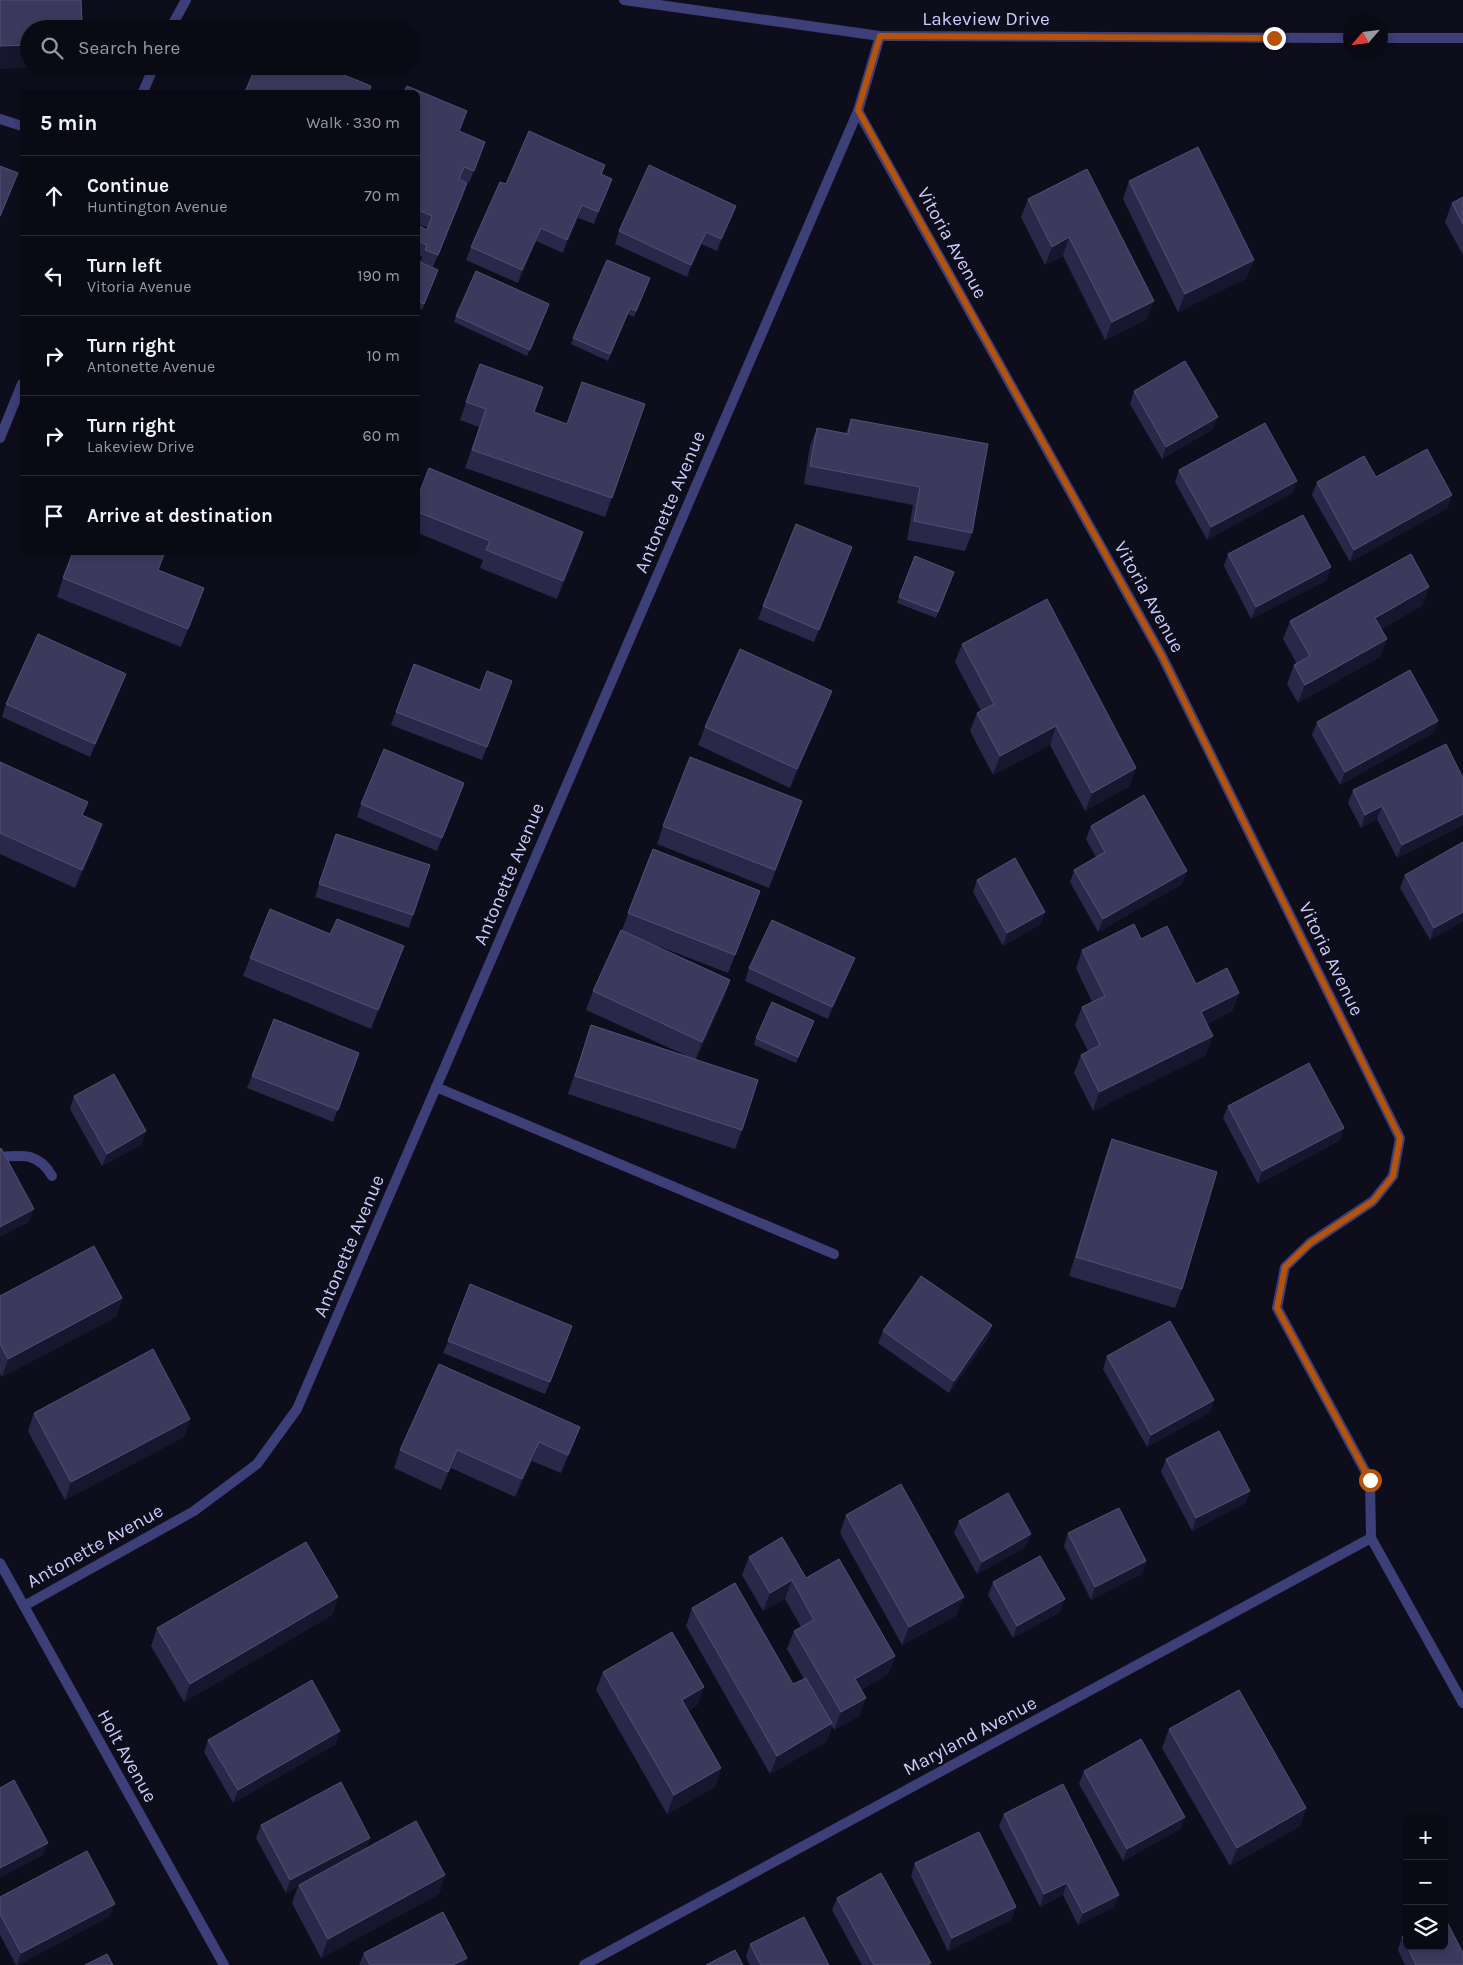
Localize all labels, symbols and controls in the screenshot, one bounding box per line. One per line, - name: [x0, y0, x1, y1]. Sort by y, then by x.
- street label: Lakeview Drive: [922, 8, 1050, 30]
- north arrow: [1343, 15, 1388, 60]
- search box: [20, 20, 420, 75]
- route end: [1263, 27, 1286, 50]
- icon: search: [38, 34, 66, 62]
- text: Search here: [78, 37, 180, 59]
- text: 5 min: [40, 111, 97, 135]
- text: Walk · 330 m: [306, 113, 400, 132]
- text: Continue: [87, 175, 169, 197]
- icon: ahead: [40, 182, 68, 210]
- street label: Vitoria Avenue: [912, 183, 992, 303]
- text: 70 m: [364, 186, 400, 205]
- text: Huntington Avenue: [87, 197, 227, 216]
- text: Turn left: [87, 255, 162, 277]
- icon: left: [40, 262, 68, 290]
- text: 190 m: [357, 266, 400, 285]
- text: Vitoria Avenue: [87, 277, 191, 296]
- text: Turn right: [87, 335, 176, 357]
- icon: right: [40, 342, 68, 370]
- text: 10 m: [366, 346, 400, 365]
- text: Antonette Avenue: [87, 357, 215, 376]
- text: Turn right: [87, 415, 176, 437]
- icon: right: [40, 422, 68, 450]
- text: 60 m: [363, 426, 400, 445]
- street label: Antonette Avenue: [630, 428, 710, 576]
- text: Lakeview Drive: [87, 437, 194, 456]
- icon: arrive: [40, 502, 68, 530]
- text: Arrive at destination: [87, 505, 273, 527]
- street label: Vitoria Avenue: [1109, 537, 1189, 657]
- street label: Antonette Avenue: [469, 800, 549, 948]
- street label: Vitoria Avenue: [1294, 898, 1368, 1020]
- street label: Antonette Avenue: [309, 1172, 389, 1320]
- route start: [1359, 1469, 1382, 1492]
- street label: Antonette Avenue: [23, 1499, 167, 1593]
- street label: Maryland Avenue: [900, 1692, 1040, 1780]
- street label: Holt Avenue: [93, 1706, 161, 1806]
- map controls: [1403, 1815, 1448, 1950]
- button: +: [1403, 1815, 1448, 1860]
- button: −: [1403, 1860, 1448, 1905]
- button: layers: [1403, 1905, 1448, 1950]

